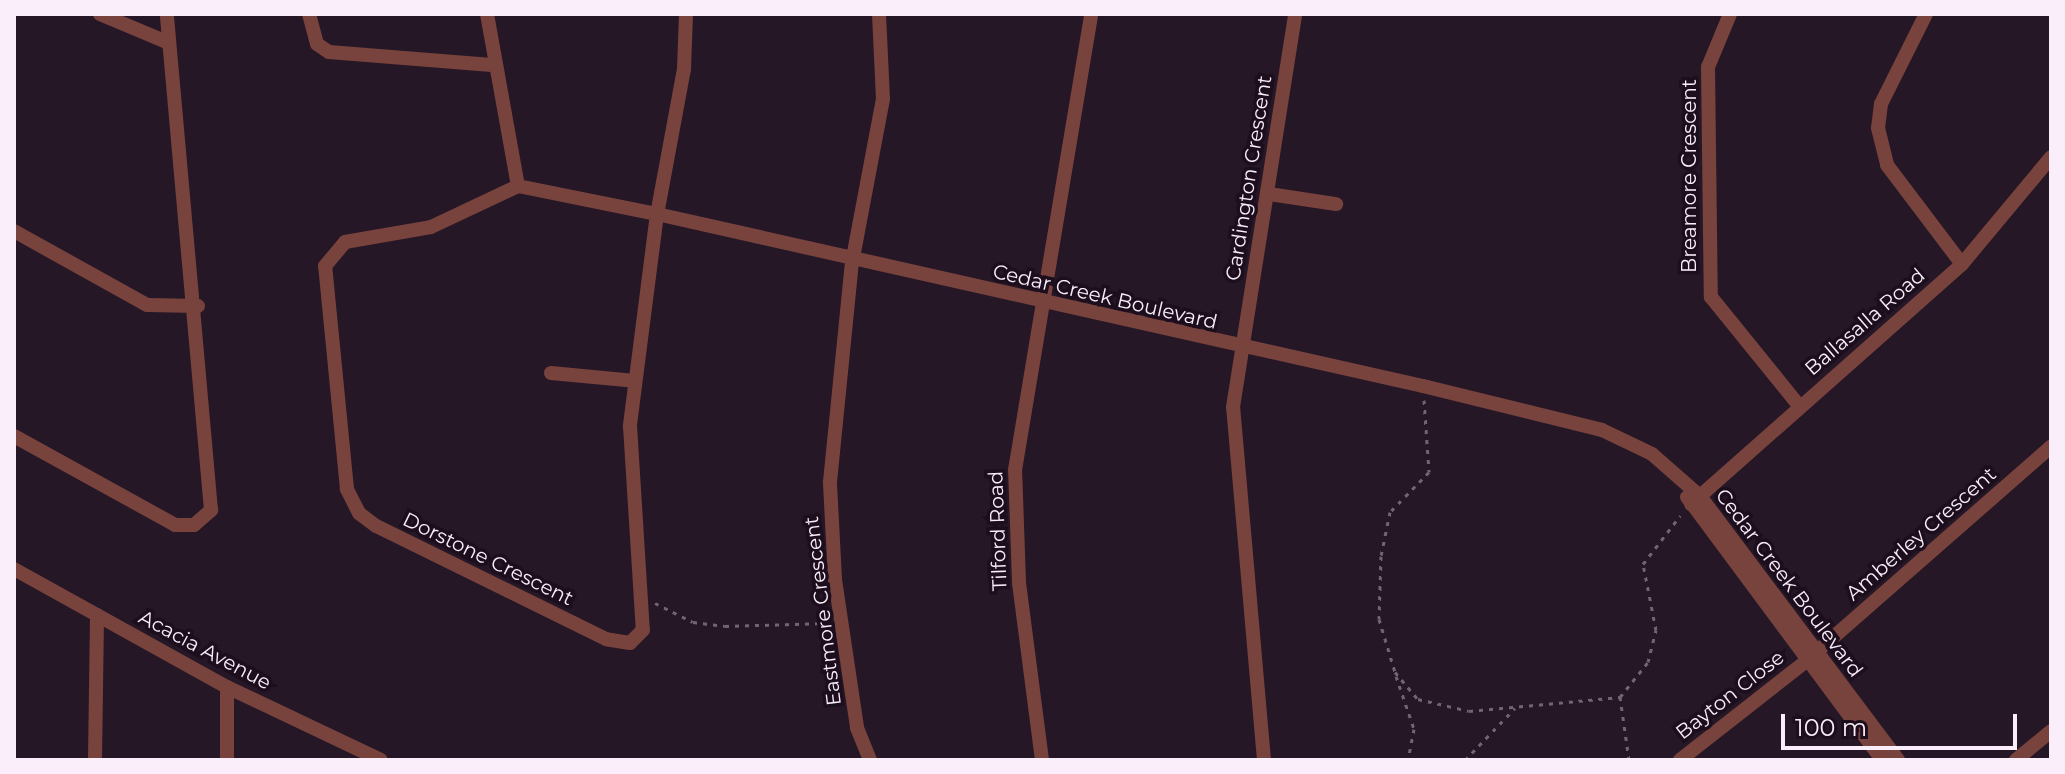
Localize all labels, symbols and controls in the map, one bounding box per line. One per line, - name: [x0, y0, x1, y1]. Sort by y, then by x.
- street label: Cardington Crescent: [1221, 74, 1277, 282]
- street label: Breamore Crescent: [1677, 79, 1701, 273]
- street label: Cedar Creek Boulevard: [990, 259, 1220, 335]
- street label: Ballasalla Road: [1800, 263, 1930, 381]
- street label: Amberley Crescent: [1841, 462, 2001, 606]
- street label: Tilford Road: [984, 470, 1012, 592]
- street label: Cedar Creek Boulevard: [1710, 484, 1868, 682]
- street label: Dorstone Crescent: [399, 507, 577, 611]
- street label: Eastmore Crescent: [799, 515, 847, 707]
- street label: Acacia Avenue: [135, 605, 275, 695]
- street label: Bayton Close: [1671, 645, 1789, 745]
- scale bar: [1785, 698, 2021, 748]
- text: 100 m: [1795, 713, 1867, 742]

